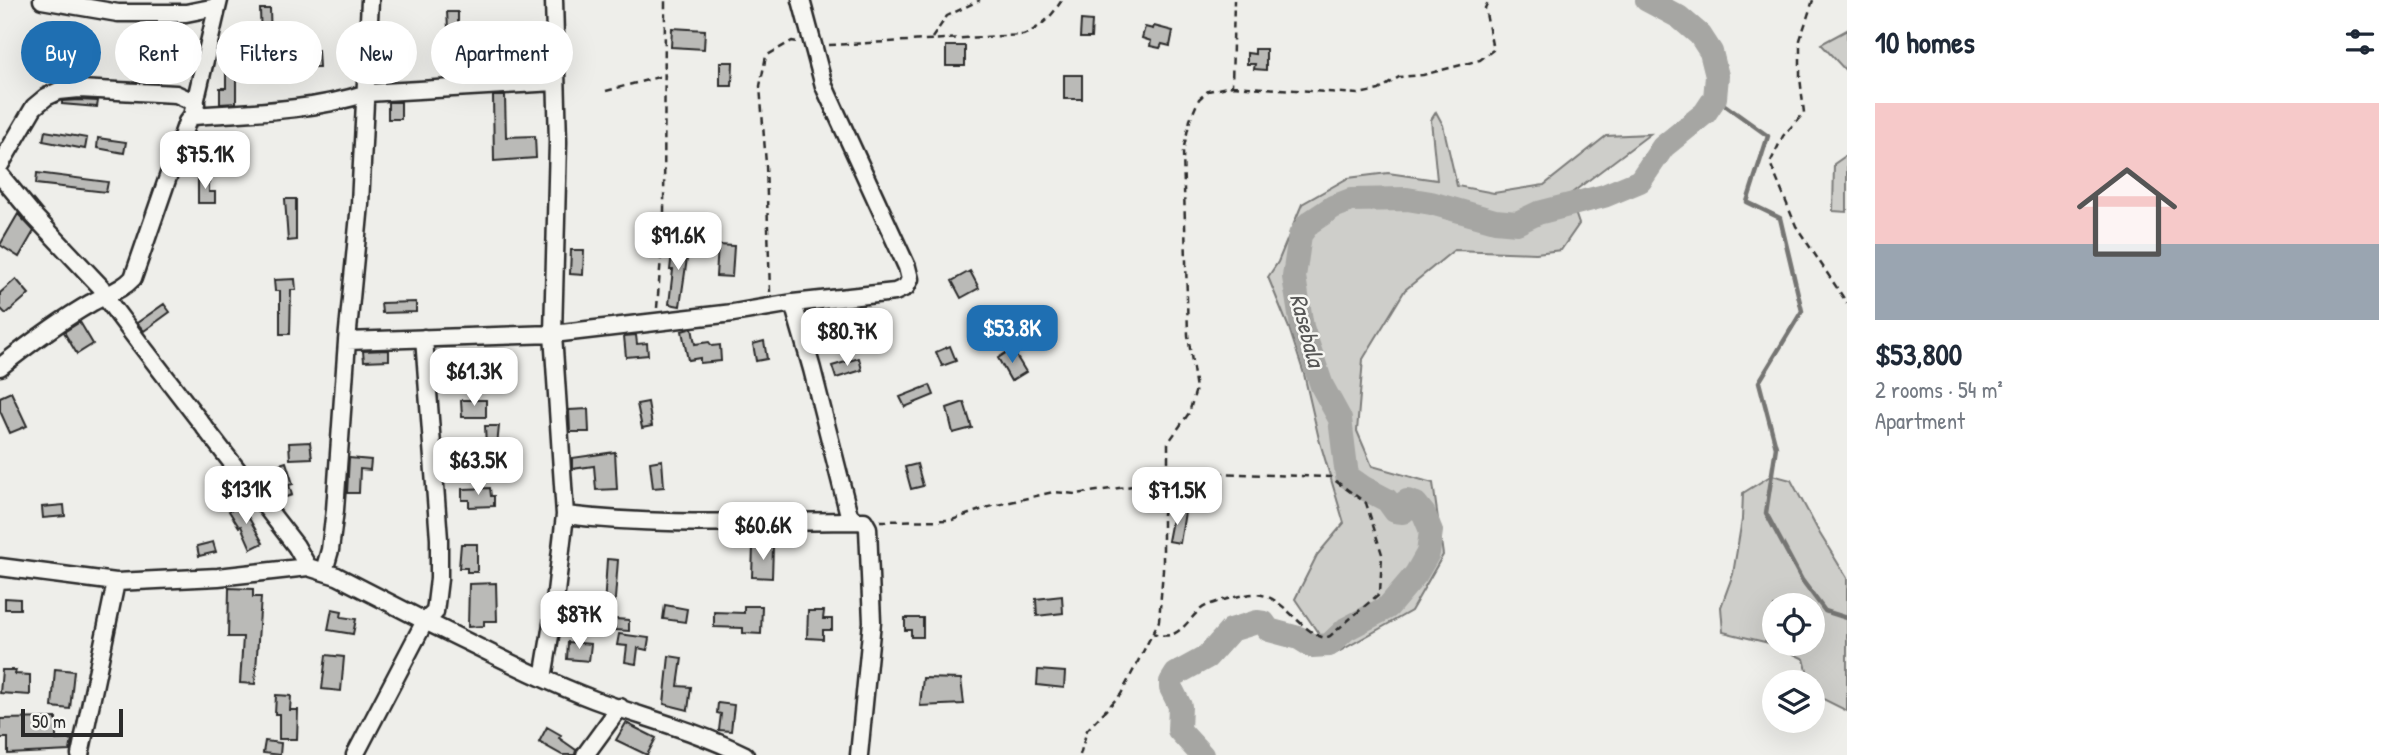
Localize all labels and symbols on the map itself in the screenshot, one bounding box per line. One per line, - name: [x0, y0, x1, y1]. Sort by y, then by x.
- pin: $75.1K: [148, 132, 262, 191]
- pin: $91.6K: [621, 212, 735, 272]
- water label: Rasebala: [1283, 290, 1334, 372]
- pin: $53.8K: [955, 306, 1069, 365]
- pin: $80.7K: [790, 308, 904, 368]
- pin: $61.3K: [417, 348, 531, 408]
- pin: $63.5K: [421, 438, 535, 497]
- pin: $131K: [197, 466, 295, 526]
- pin: $71.5K: [1120, 468, 1234, 527]
- pin: $60.6K: [706, 503, 820, 562]
- pin: $87K: [538, 592, 620, 651]
- scale bar: [21, 706, 122, 738]

